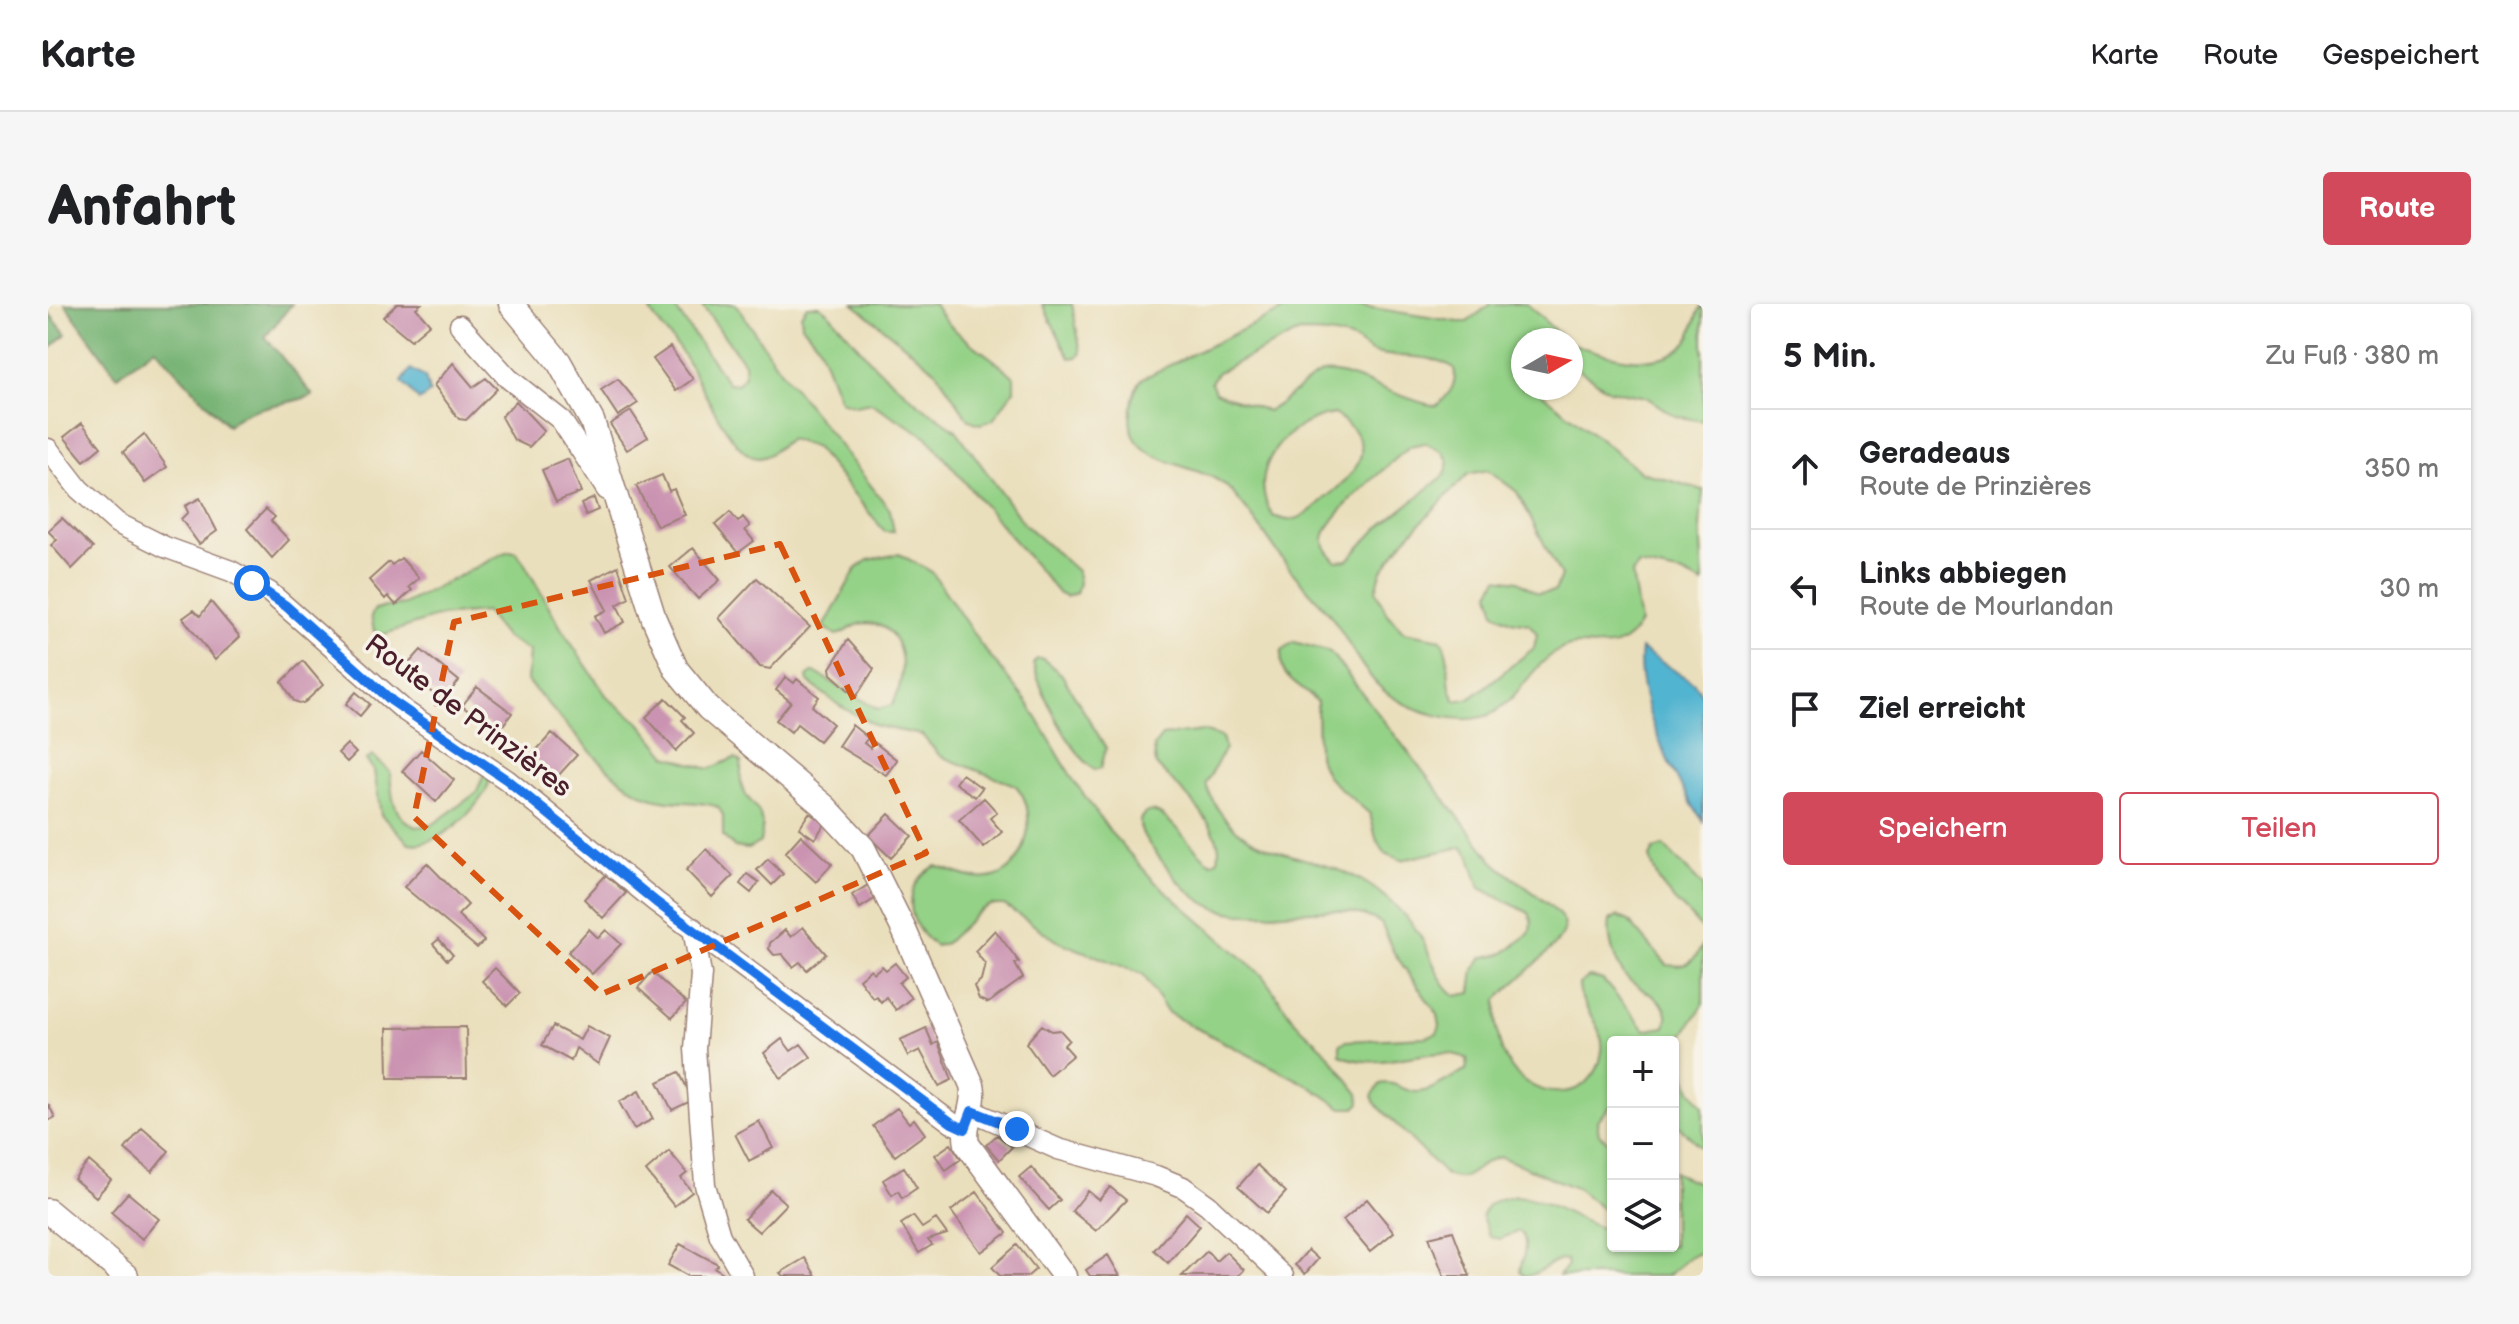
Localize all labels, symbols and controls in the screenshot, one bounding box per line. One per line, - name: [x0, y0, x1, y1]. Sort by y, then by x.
- text: Karte: [40, 33, 136, 78]
- text: Karte: [2090, 39, 2159, 72]
- text: Route: [2203, 39, 2278, 72]
- text: Gespeichert: [2322, 39, 2479, 72]
- button: Route: [2323, 172, 2471, 245]
- text: Anfahrt: [48, 175, 236, 242]
- north arrow: [1511, 328, 1583, 400]
- text: 5 Min.: [1783, 336, 1876, 377]
- text: Zu Fuß · 380 m: [2266, 341, 2439, 372]
- text: Geradeaus: [1859, 436, 2010, 472]
- icon: ahead: [1783, 447, 1827, 491]
- text: 350 m: [2364, 454, 2439, 485]
- text: Route de Prinzières: [1859, 472, 2091, 503]
- text: Links abbiegen: [1859, 556, 2067, 592]
- route start: [234, 565, 270, 601]
- icon: left: [1783, 567, 1827, 611]
- text: 30 m: [2379, 574, 2439, 605]
- text: Route de Mourlandan: [1859, 592, 2114, 623]
- street label: Route de Prinzières: [358, 628, 578, 805]
- icon: arrive: [1783, 687, 1827, 731]
- text: Ziel erreicht: [1859, 691, 2026, 727]
- button: Speichern: [1783, 792, 2103, 865]
- button: Teilen: [2119, 792, 2439, 865]
- map controls: [1607, 1036, 1679, 1252]
- button: +: [1607, 1036, 1679, 1108]
- button: −: [1607, 1108, 1679, 1180]
- route end: [999, 1111, 1035, 1147]
- button: layers: [1607, 1180, 1679, 1252]

